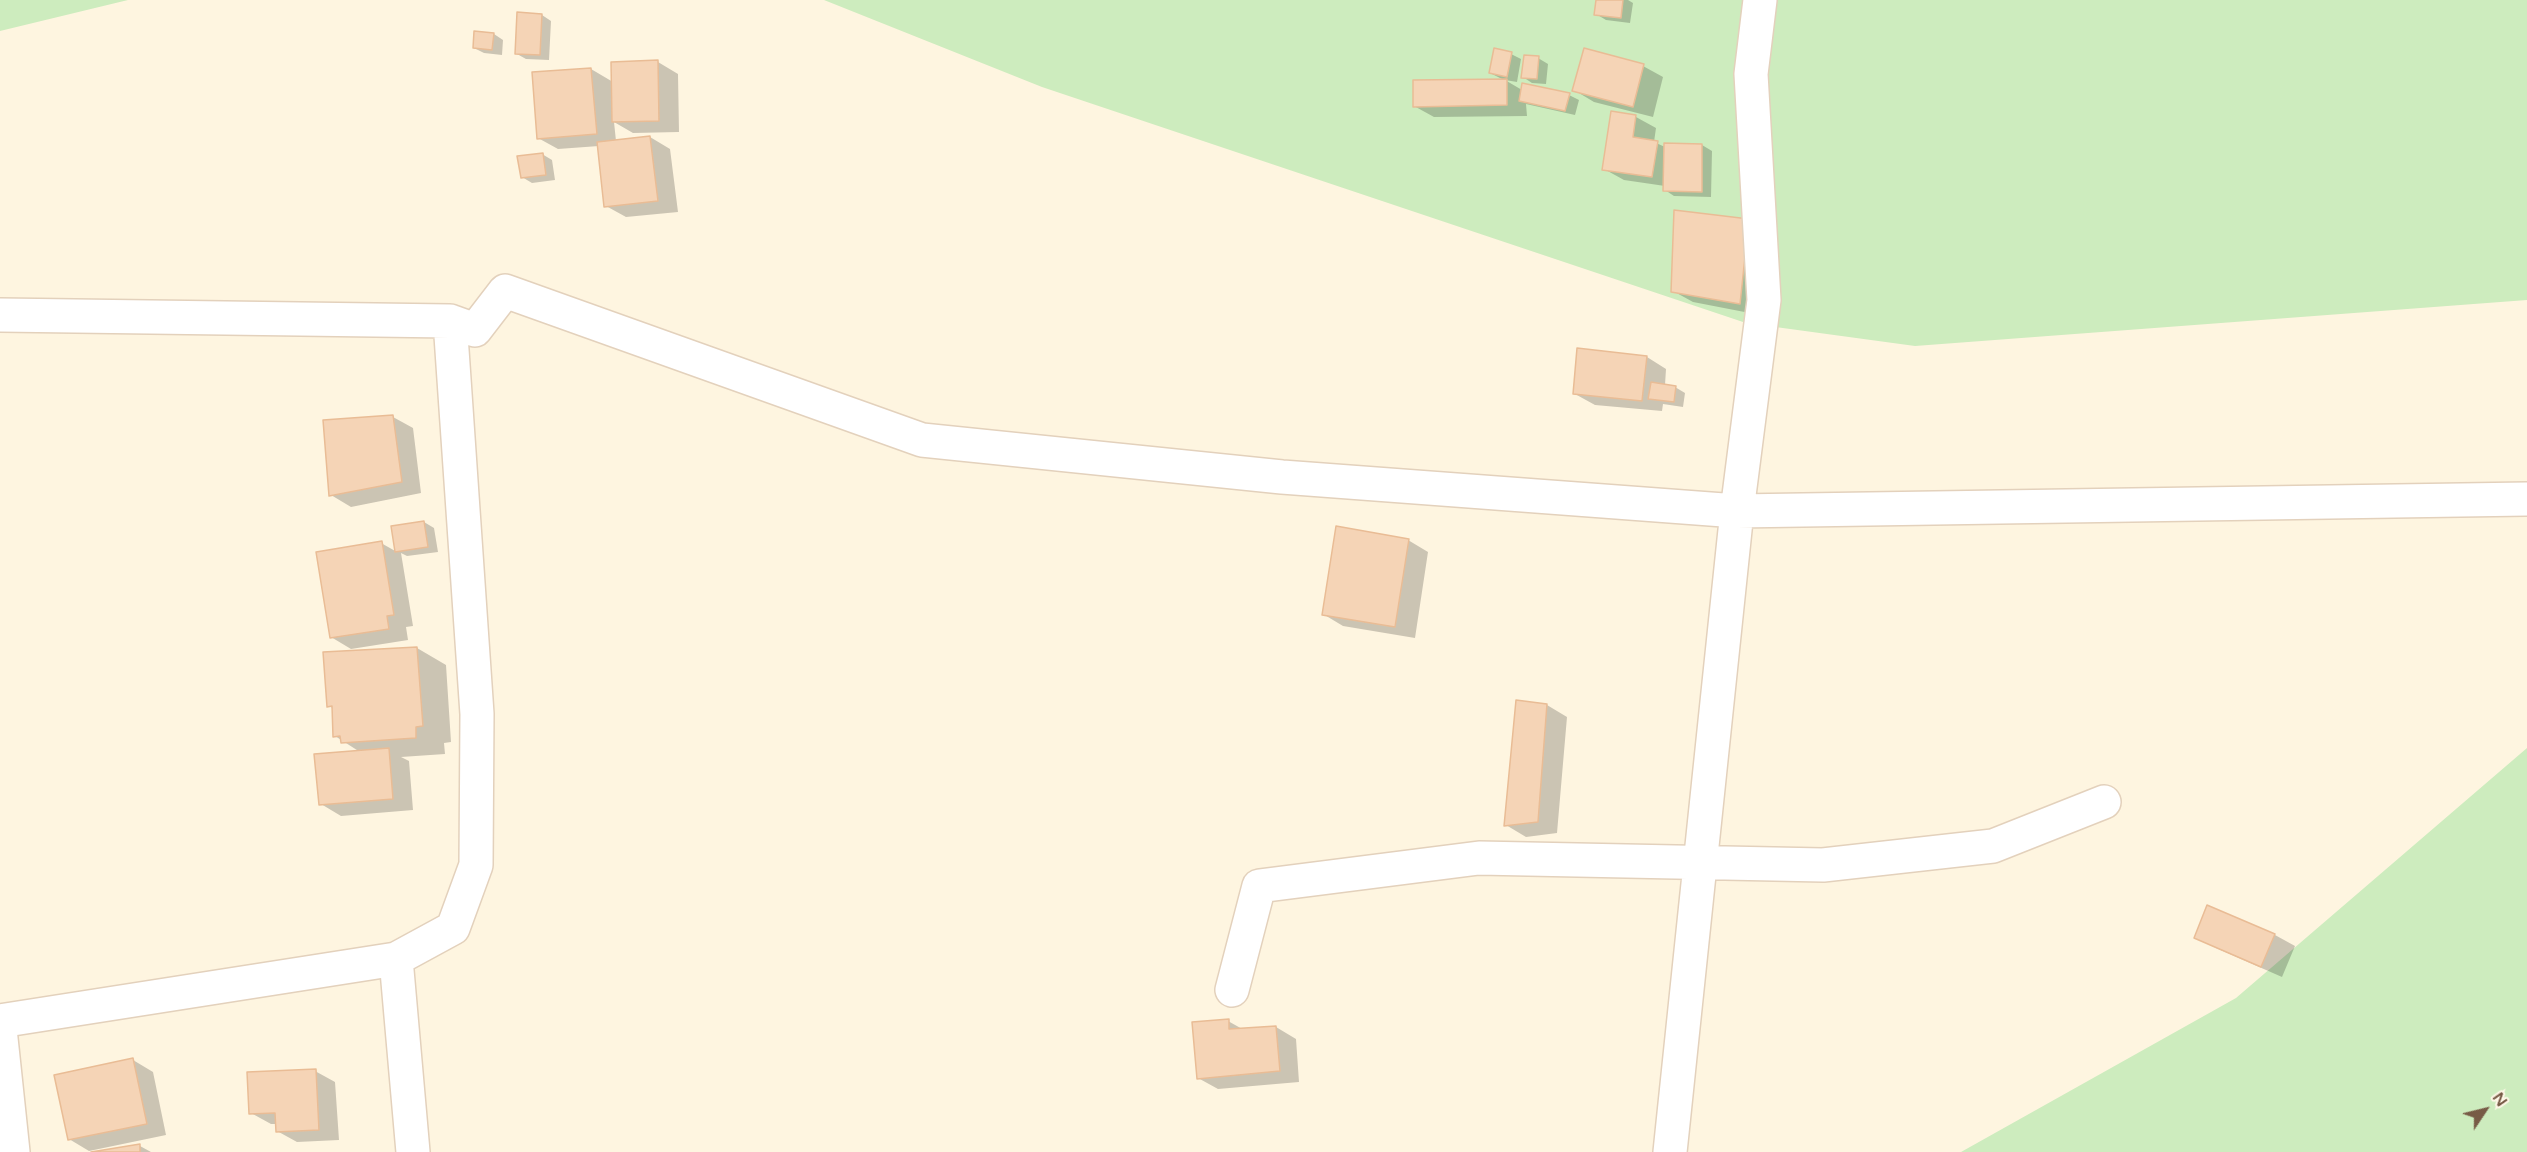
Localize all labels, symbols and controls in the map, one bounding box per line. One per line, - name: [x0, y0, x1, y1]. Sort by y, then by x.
- north arrow: [2455, 1080, 2515, 1140]
- text: N: [2488, 1089, 2512, 1111]

